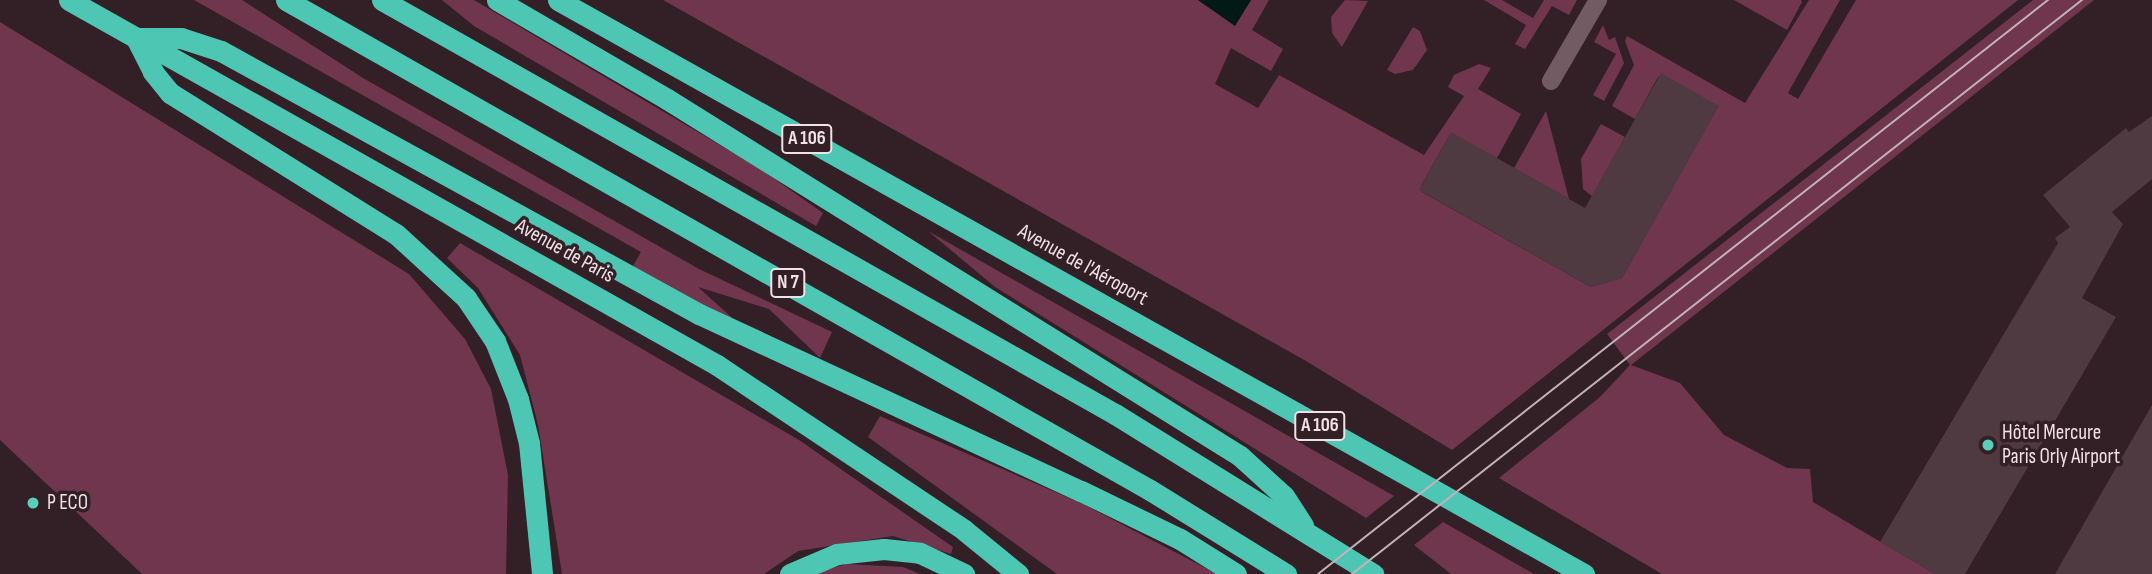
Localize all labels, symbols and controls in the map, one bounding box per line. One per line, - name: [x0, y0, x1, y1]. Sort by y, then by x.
- road number: A 106: [781, 124, 833, 154]
- street label: Avenue de Paris: [511, 213, 619, 289]
- street label: Avenue de l'Aéroport: [1014, 219, 1152, 311]
- road number: N 7: [769, 268, 807, 298]
- road number: A 106: [1294, 410, 1346, 442]
- place label: Hôtel Mercure Paris Orly Airport: [2002, 420, 2120, 470]
- marker: Hôtel Mercure Paris Orly Airport: [1980, 437, 1996, 453]
- place label: P ECO: [47, 490, 88, 516]
- marker: P ECO: [25, 495, 41, 511]

